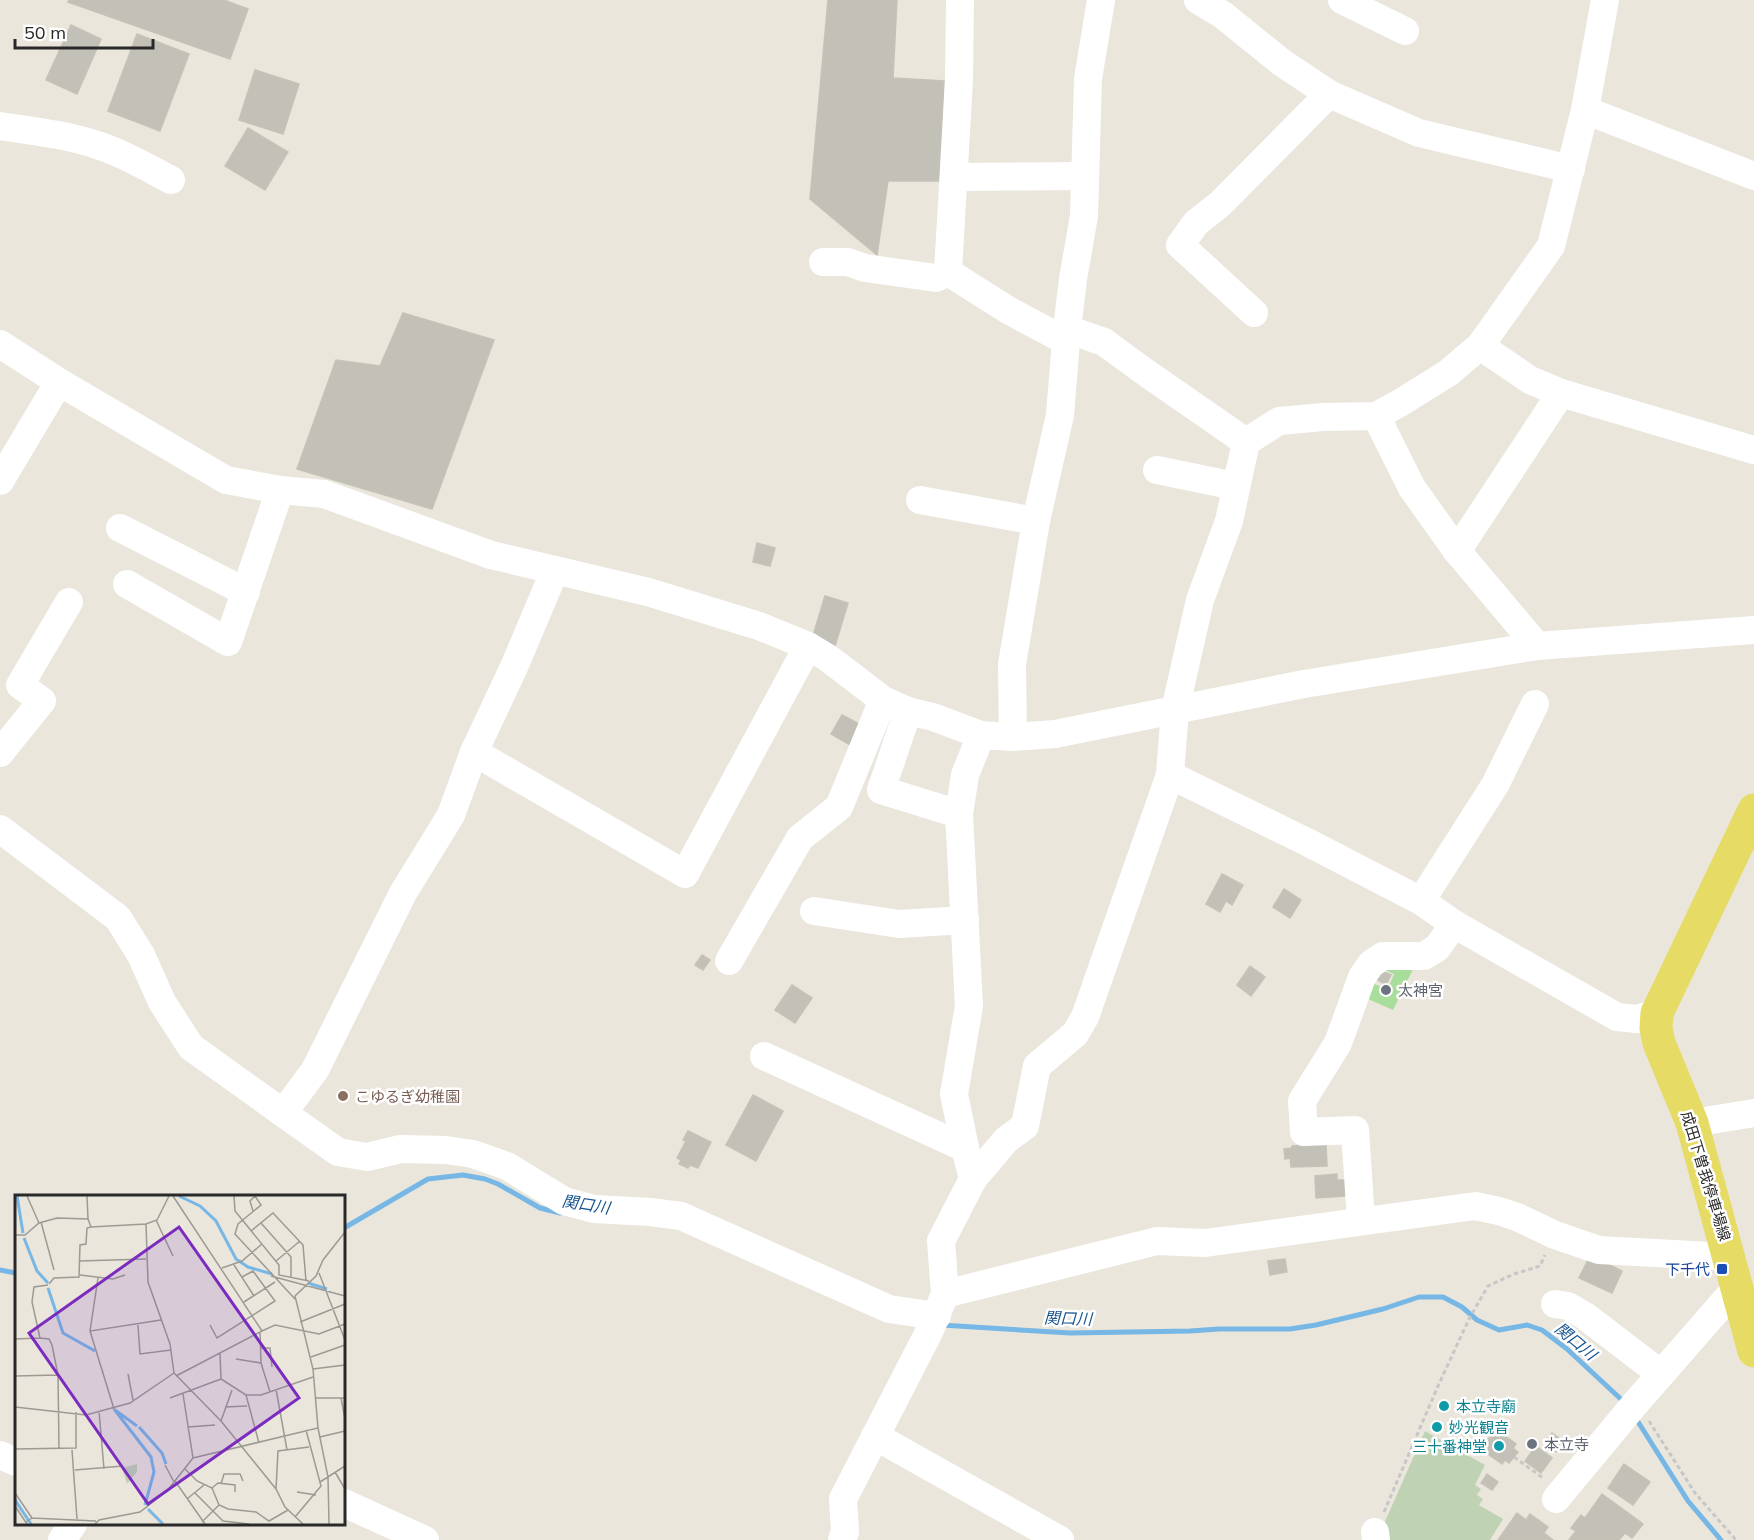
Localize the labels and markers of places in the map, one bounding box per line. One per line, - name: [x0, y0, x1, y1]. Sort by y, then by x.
- place label: 太神宮: [1398, 981, 1443, 1000]
- marker: 太神宮: [1379, 983, 1393, 997]
- place label: こゆるぎ幼稚園: [355, 1087, 460, 1106]
- marker: こゆるぎ幼稚園: [336, 1089, 350, 1103]
- place label: 下千代: [1665, 1260, 1710, 1279]
- marker: 下千代: [1715, 1262, 1729, 1276]
- place label: 本立寺廟: [1456, 1397, 1516, 1416]
- marker: 本立寺廟: [1437, 1399, 1451, 1413]
- place label: 妙光観音: [1449, 1418, 1509, 1437]
- marker: 妙光観音: [1430, 1420, 1444, 1434]
- place label: 本立寺: [1544, 1435, 1589, 1454]
- place label: 三十番神堂: [1412, 1437, 1487, 1456]
- marker: 本立寺: [1525, 1437, 1539, 1451]
- marker: 三十番神堂: [1492, 1439, 1506, 1453]

